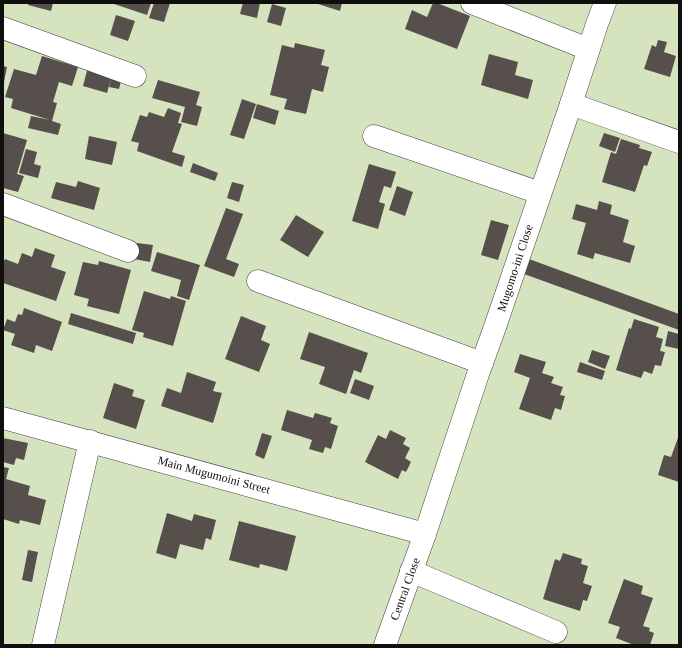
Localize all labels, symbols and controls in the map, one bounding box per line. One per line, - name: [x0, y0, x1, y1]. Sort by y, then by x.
- street label: Mugomo-ini Close: [494, 223, 536, 313]
- street label: Main Mugumoini Street: [156, 453, 272, 497]
- street label: Central Close: [387, 556, 423, 622]

